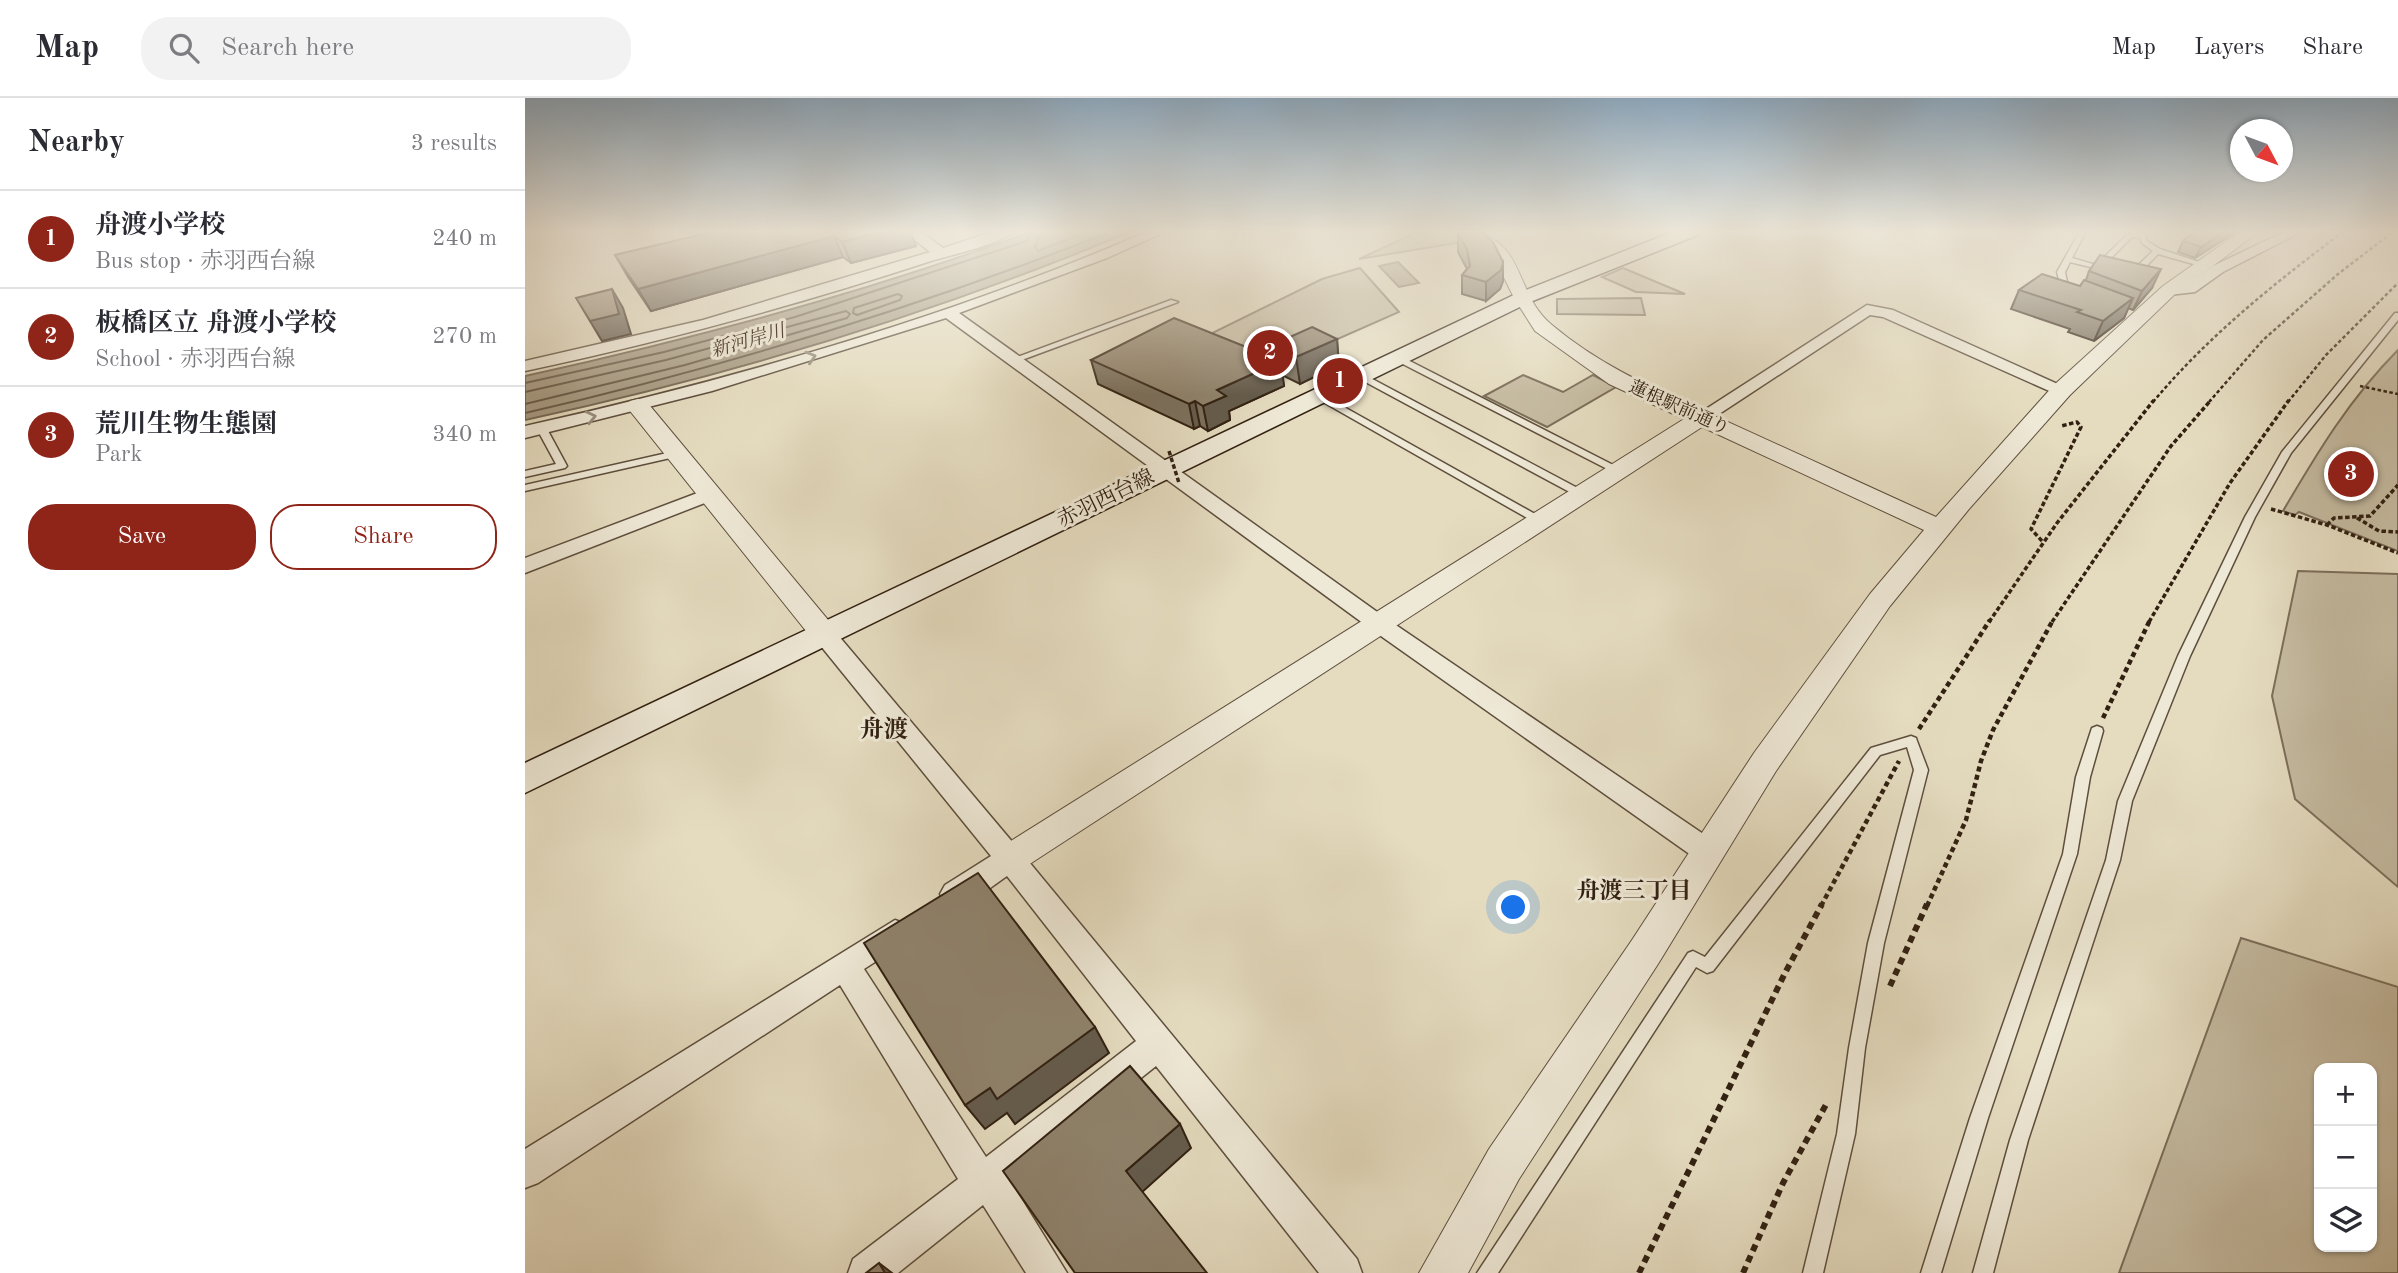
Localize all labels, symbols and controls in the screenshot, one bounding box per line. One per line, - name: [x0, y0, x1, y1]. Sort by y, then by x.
- search box: [141, 17, 631, 80]
- icon: search: [165, 29, 203, 67]
- text: Map: [35, 32, 99, 65]
- text: Search here: [221, 35, 354, 61]
- text: Map: [2112, 36, 2156, 60]
- text: Layers: [2194, 36, 2264, 60]
- text: Share: [2302, 36, 2363, 60]
- north arrow: [2230, 119, 2293, 182]
- text: Nearby: [28, 128, 125, 158]
- text: 3 results: [411, 132, 497, 155]
- text: 舟渡小学校: [95, 213, 225, 239]
- text: 1: [44, 227, 58, 250]
- text: 240 m: [432, 227, 497, 250]
- text: Bus stop · 赤羽西台線: [95, 250, 315, 273]
- text: 板橋区立 舟渡小学校: [95, 311, 336, 337]
- water label: 新河岸川: [708, 320, 789, 362]
- text: 2: [44, 325, 58, 348]
- text: 270 m: [432, 325, 497, 348]
- pin: 2: [1247, 327, 1293, 379]
- text: School · 赤羽西台線: [95, 348, 295, 371]
- one-way arrow: [805, 350, 817, 365]
- pin: 1: [1317, 355, 1363, 407]
- street label: 蓮根駅前通り: [1626, 376, 1733, 438]
- one-way arrow: [585, 411, 597, 425]
- text: 荒川生物生態園: [95, 412, 277, 438]
- text: 3: [44, 423, 58, 446]
- text: 340 m: [432, 423, 497, 446]
- text: Park: [95, 443, 142, 466]
- pin: 3: [2328, 448, 2374, 500]
- street label: 赤羽西台線: [1053, 465, 1158, 531]
- button: Save: [28, 504, 256, 570]
- button: Share: [270, 504, 497, 570]
- district label: 舟渡: [860, 716, 908, 743]
- district label: 舟渡三丁目: [1577, 878, 1692, 903]
- your location: [1496, 890, 1530, 924]
- map controls: [2314, 1063, 2377, 1252]
- button: +: [2314, 1063, 2377, 1126]
- button: −: [2314, 1126, 2377, 1189]
- button: layers: [2314, 1189, 2377, 1252]

